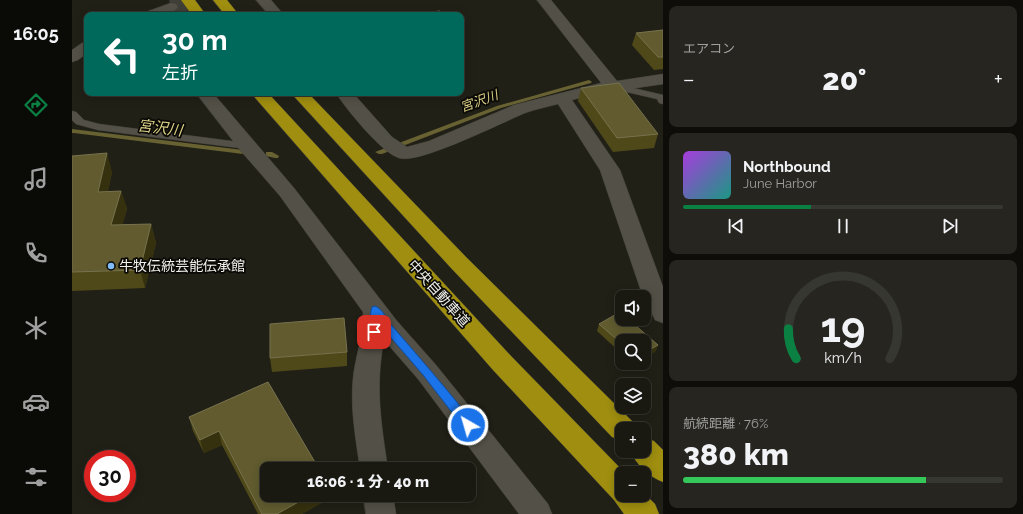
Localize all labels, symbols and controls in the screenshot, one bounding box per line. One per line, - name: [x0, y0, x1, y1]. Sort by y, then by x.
- text: 16:05: [13, 23, 59, 44]
- text: 30 m: [162, 24, 228, 57]
- icon: left: [96, 28, 148, 80]
- text: エアコン: [683, 41, 735, 56]
- text: 左折: [162, 62, 198, 83]
- text: 20°: [822, 62, 866, 97]
- text: −: [683, 66, 695, 92]
- text: +: [994, 66, 1003, 92]
- water label: 宮沢川: [458, 87, 502, 115]
- icon: directions: [22, 91, 50, 119]
- water label: 宮沢川: [137, 116, 185, 140]
- text: Northbound: [743, 158, 831, 176]
- icon: music: [22, 165, 50, 193]
- text: June Harbor: [743, 176, 817, 191]
- icon: previous: [725, 215, 747, 237]
- icon: pause: [832, 215, 854, 237]
- icon: next: [939, 215, 961, 237]
- icon: phone: [22, 239, 50, 267]
- street label: 中央自動車道: [405, 256, 473, 330]
- place label: 牛牧伝統芸能伝承館: [119, 258, 245, 274]
- marker: 牛牧伝統芸能伝承館: [106, 261, 116, 271]
- map controls: [615, 290, 651, 502]
- button: sound: [615, 290, 651, 326]
- text: 19: [820, 302, 866, 351]
- icon: climate: [22, 314, 50, 342]
- pin: [357, 315, 391, 349]
- icon: arrive: [363, 321, 385, 343]
- button: search: [615, 334, 651, 370]
- text: km/h: [824, 349, 862, 365]
- button: layers: [615, 378, 651, 414]
- icon: car: [22, 388, 50, 416]
- position arrow: [447, 404, 489, 446]
- text: 航続距離 · 76%: [683, 416, 768, 431]
- button: +: [615, 422, 651, 458]
- text: 380 km: [683, 437, 789, 472]
- speed limit sign: 30: [84, 450, 136, 502]
- icon: filters: [22, 463, 50, 491]
- button: −: [615, 466, 651, 502]
- text: 16:06 · 1 分 · 40 m: [307, 473, 429, 491]

